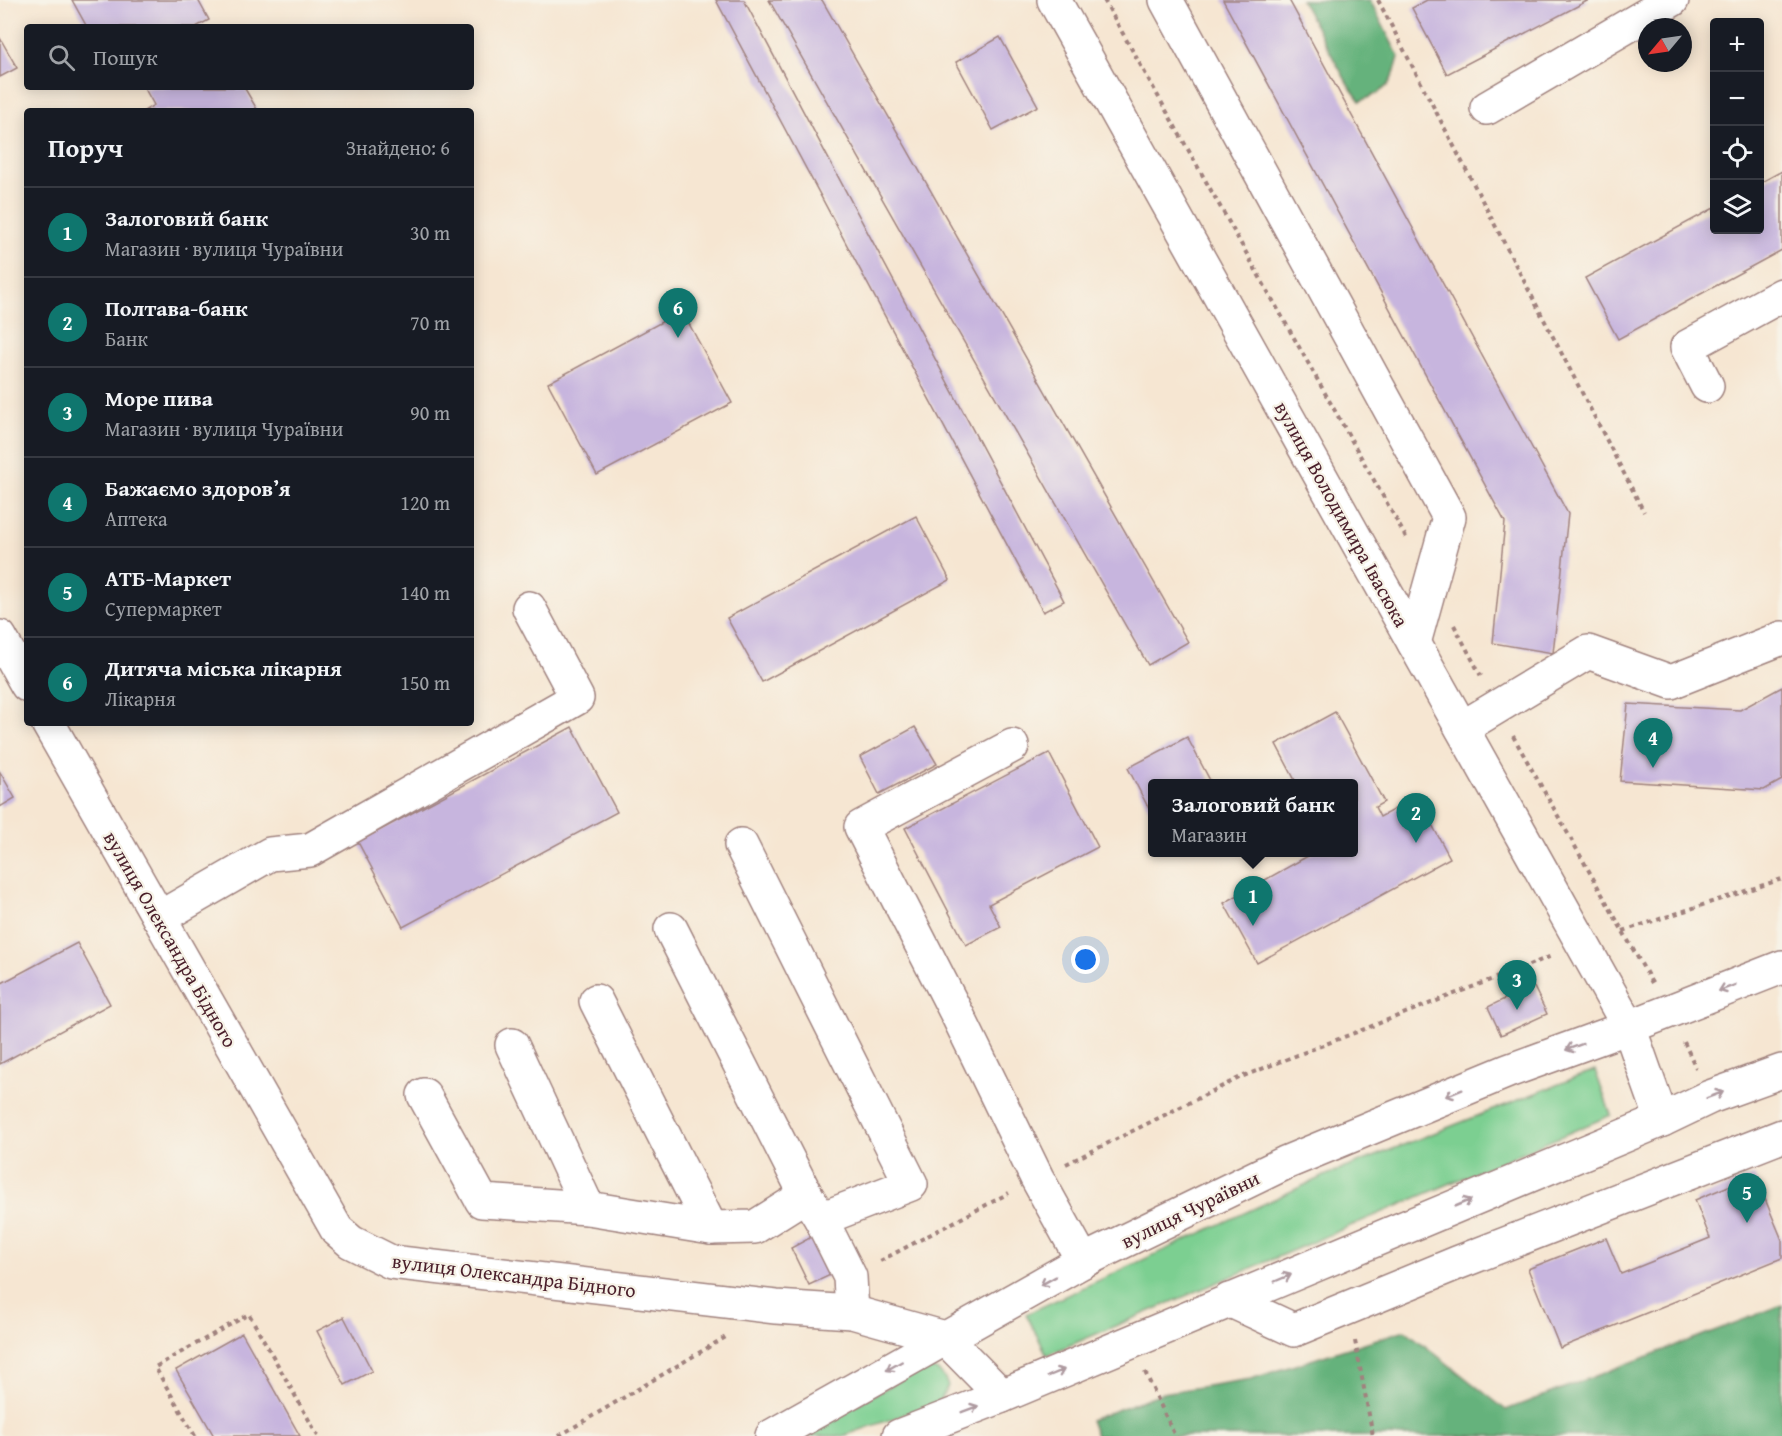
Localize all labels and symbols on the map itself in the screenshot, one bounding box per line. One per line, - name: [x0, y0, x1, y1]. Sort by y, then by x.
- north arrow: [1638, 18, 1692, 72]
- pin: 6: [658, 288, 698, 338]
- street label: вулиця Володимира Івасюка: [1268, 396, 1416, 632]
- pin: 4: [1634, 718, 1672, 768]
- pin: 2: [1396, 794, 1436, 843]
- street label: вулиця Олександра Бідного: [97, 825, 245, 1053]
- pin: 1: [1234, 876, 1272, 926]
- your location: [1071, 945, 1100, 974]
- pin: 3: [1498, 960, 1537, 1010]
- one-way arrow: [1719, 983, 1737, 994]
- one-way arrow: [1566, 1043, 1584, 1054]
- one-way arrow: [1445, 1089, 1463, 1100]
- one-way arrow: [1706, 1089, 1724, 1100]
- street label: вулиця Чураївни: [1116, 1163, 1264, 1255]
- pin: 5: [1728, 1174, 1766, 1223]
- one-way arrow: [1454, 1197, 1472, 1208]
- street label: вулиця Олександра Бідного: [390, 1246, 638, 1304]
- one-way arrow: [1274, 1271, 1292, 1283]
- one-way arrow: [1040, 1275, 1057, 1287]
- one-way arrow: [886, 1361, 903, 1373]
- one-way arrow: [1046, 1367, 1065, 1378]
- one-way arrow: [960, 1402, 979, 1413]

